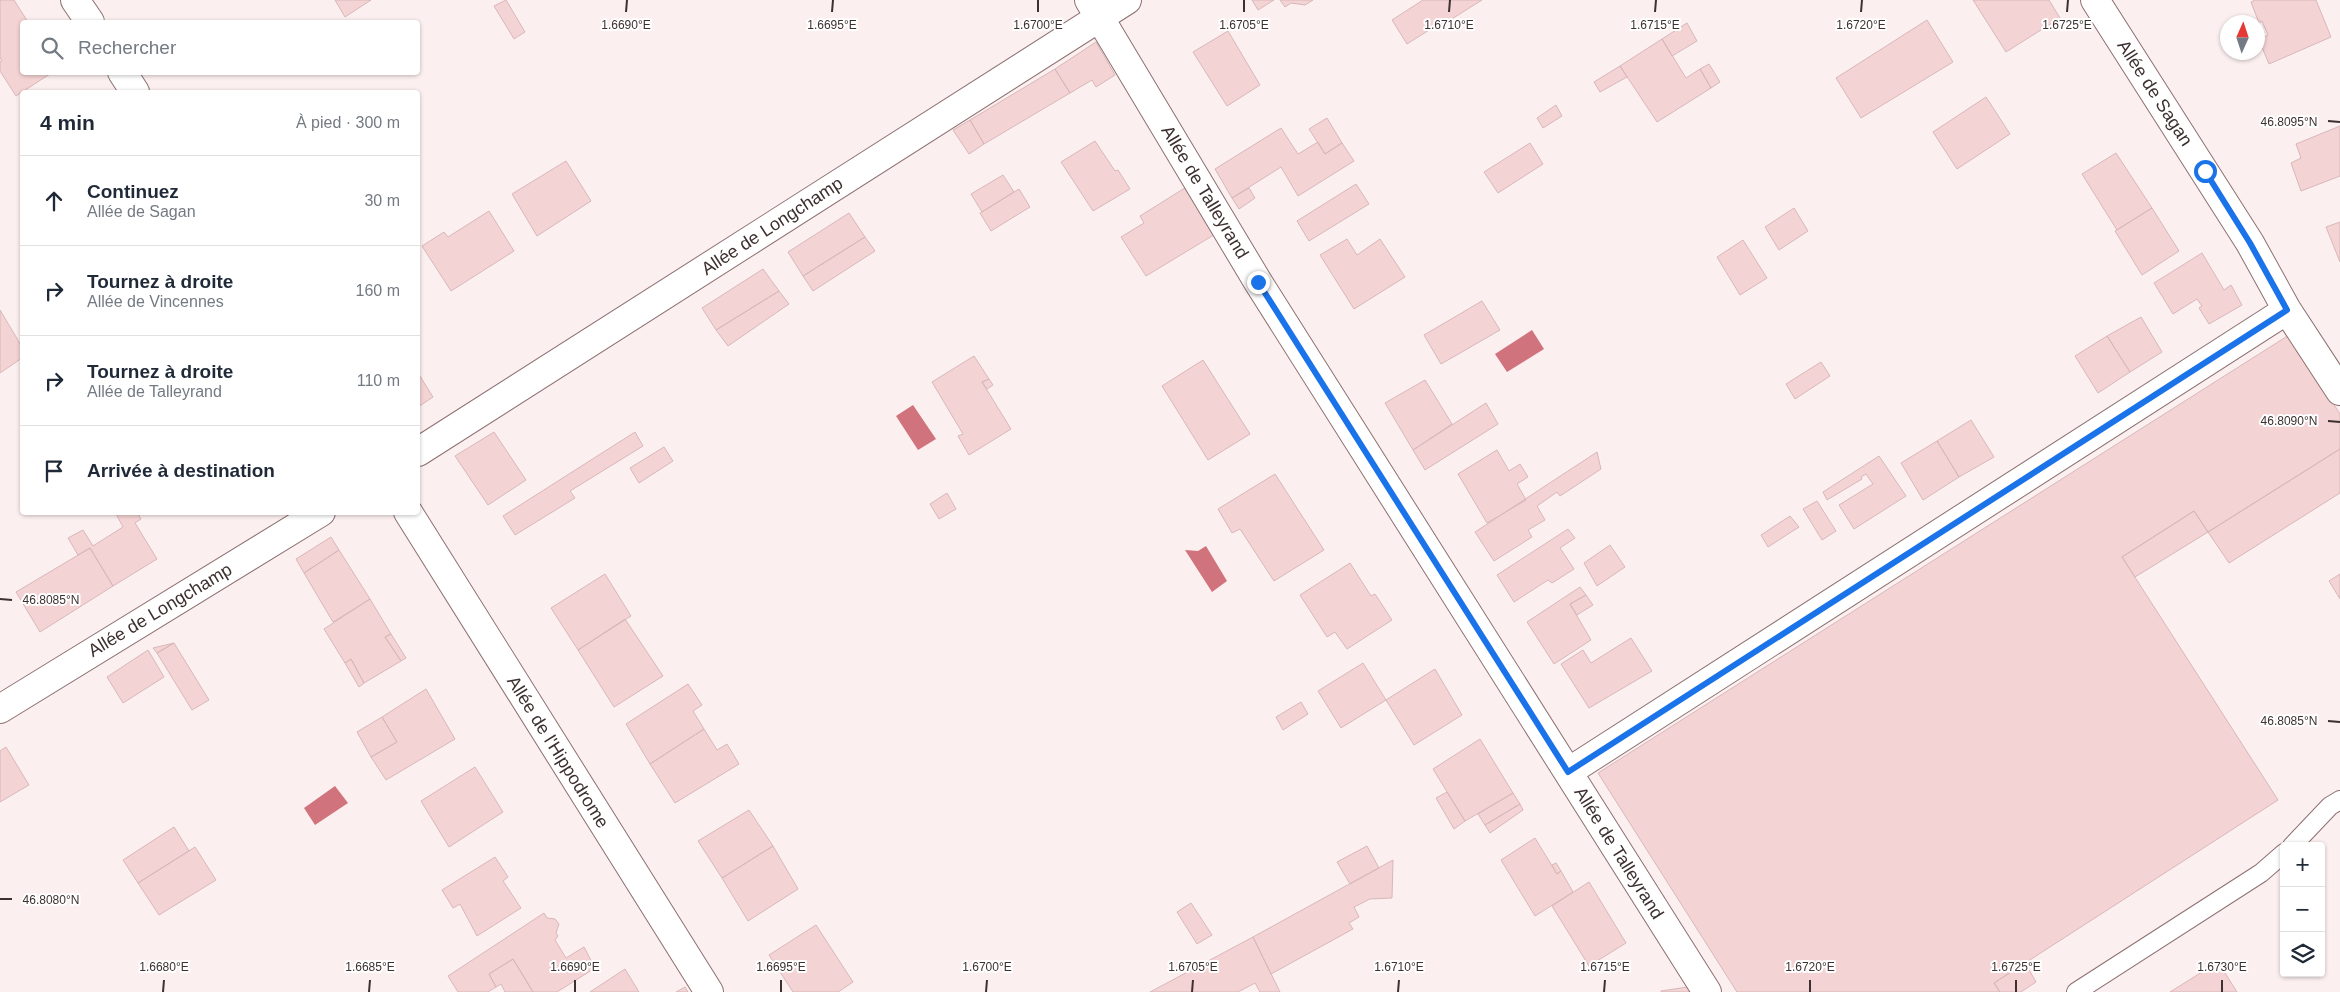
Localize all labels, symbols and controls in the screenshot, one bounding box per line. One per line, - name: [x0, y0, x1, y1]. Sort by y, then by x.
- north arrow: [2220, 15, 2265, 60]
- text: 1.6690°E: [601, 18, 651, 32]
- text: 1.6695°E: [807, 18, 857, 32]
- text: 1.6700°E: [1013, 18, 1063, 32]
- text: 1.6705°E: [1219, 18, 1269, 32]
- text: 1.6710°E: [1424, 18, 1474, 32]
- text: 1.6715°E: [1630, 18, 1680, 32]
- text: 1.6720°E: [1836, 18, 1886, 32]
- text: 1.6725°E: [2042, 18, 2092, 32]
- search box: [20, 20, 420, 75]
- icon: search: [38, 34, 66, 62]
- street label: Allée de Sagan: [2113, 36, 2197, 150]
- text: Rechercher: [78, 37, 176, 58]
- text: 4 min: [40, 111, 95, 134]
- text: À pied · 300 m: [296, 114, 400, 131]
- text: 46.8095°N: [2261, 115, 2317, 129]
- street label: Allée de Talleyrand: [1157, 122, 1253, 262]
- route start: [2194, 160, 2217, 183]
- street label: Allée de Longchamp: [698, 173, 846, 279]
- text: Continuez: [87, 181, 179, 202]
- icon: ahead: [40, 187, 68, 215]
- text: 30 m: [364, 192, 400, 209]
- text: Allée de Sagan: [87, 203, 196, 220]
- text: Tournez à droite: [87, 271, 233, 292]
- route end: [1247, 271, 1270, 294]
- icon: right: [40, 277, 68, 305]
- text: 160 m: [356, 282, 400, 299]
- text: Allée de Vincennes: [87, 293, 224, 310]
- text: Tournez à droite: [87, 361, 233, 382]
- icon: right: [40, 367, 68, 395]
- text: 110 m: [357, 372, 400, 389]
- text: Allée de Talleyrand: [87, 383, 222, 400]
- text: 46.8090°N: [2261, 414, 2317, 428]
- icon: arrive: [40, 457, 68, 485]
- text: Arrivée à destination: [87, 460, 275, 481]
- street label: Allée de Longchamp: [85, 559, 235, 661]
- text: 46.8085°N: [23, 593, 79, 607]
- street label: Allée de l'Hippodrome: [503, 672, 613, 832]
- text: 46.8085°N: [2261, 714, 2317, 728]
- street label: Allée de Talleyrand: [1570, 783, 1668, 923]
- map controls: [2280, 842, 2325, 977]
- button: +: [2280, 842, 2325, 887]
- button: −: [2280, 887, 2325, 932]
- text: 46.8080°N: [23, 893, 79, 907]
- button: layers: [2280, 932, 2325, 977]
- text: 1.6680°E: [139, 960, 189, 974]
- text: 1.6685°E: [345, 960, 395, 974]
- text: 1.6690°E: [550, 960, 600, 974]
- text: 1.6695°E: [756, 960, 806, 974]
- text: 1.6700°E: [962, 960, 1012, 974]
- text: 1.6705°E: [1168, 960, 1218, 974]
- text: 1.6710°E: [1374, 960, 1424, 974]
- text: 1.6715°E: [1580, 960, 1630, 974]
- text: 1.6720°E: [1785, 960, 1835, 974]
- text: 1.6725°E: [1991, 960, 2041, 974]
- text: 1.6730°E: [2197, 960, 2247, 974]

